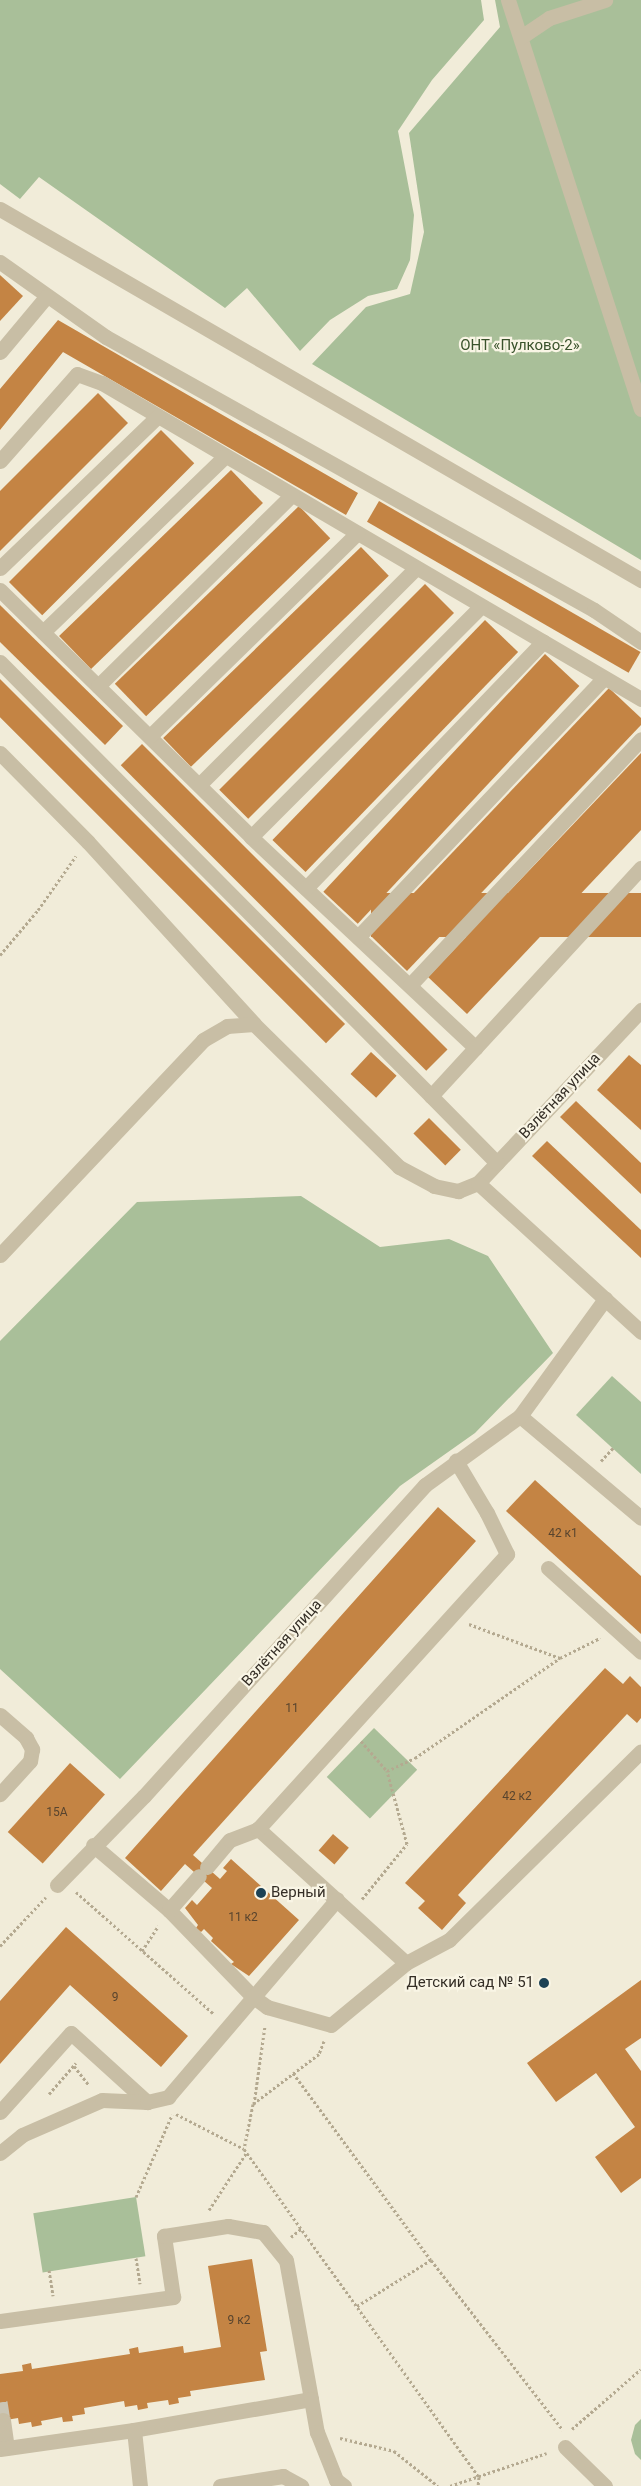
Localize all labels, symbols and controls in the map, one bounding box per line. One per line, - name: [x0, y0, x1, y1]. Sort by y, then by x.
- park label: ОНТ «Пулково-2»: [460, 337, 580, 355]
- street label: Взлётная улица: [516, 1049, 604, 1143]
- house number: 42 к1: [548, 1527, 578, 1541]
- street label: Взлётная улица: [238, 1596, 326, 1690]
- house number: 11: [285, 1702, 299, 1716]
- house number: 42 к2: [502, 1790, 532, 1804]
- house number: 15А: [46, 1806, 68, 1820]
- place label: Верный: [271, 1884, 326, 1902]
- marker: Верный: [255, 1887, 267, 1899]
- house number: 11 к2: [228, 1911, 258, 1925]
- place label: Детский сад № 51: [406, 1974, 534, 1992]
- marker: Детский сад № 51: [538, 1977, 550, 1989]
- house number: 9: [112, 1991, 118, 2005]
- house number: 9 к2: [228, 2314, 250, 2328]

